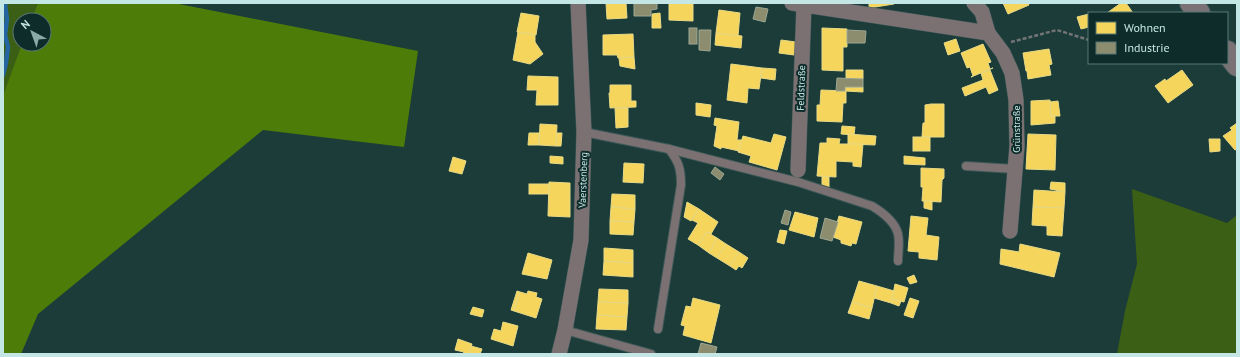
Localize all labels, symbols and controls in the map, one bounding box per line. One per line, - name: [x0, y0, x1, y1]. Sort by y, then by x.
- north arrow: [12, 12, 52, 52]
- legend: [1088, 12, 1228, 64]
- text: N: [18, 17, 33, 32]
- text: Wohnen: [1124, 20, 1166, 35]
- text: Industrie: [1124, 40, 1170, 55]
- street label: Feldstraße: [794, 65, 808, 111]
- street label: Grünstraße: [1010, 105, 1023, 153]
- street label: Vaerstenberg: [575, 152, 590, 209]

